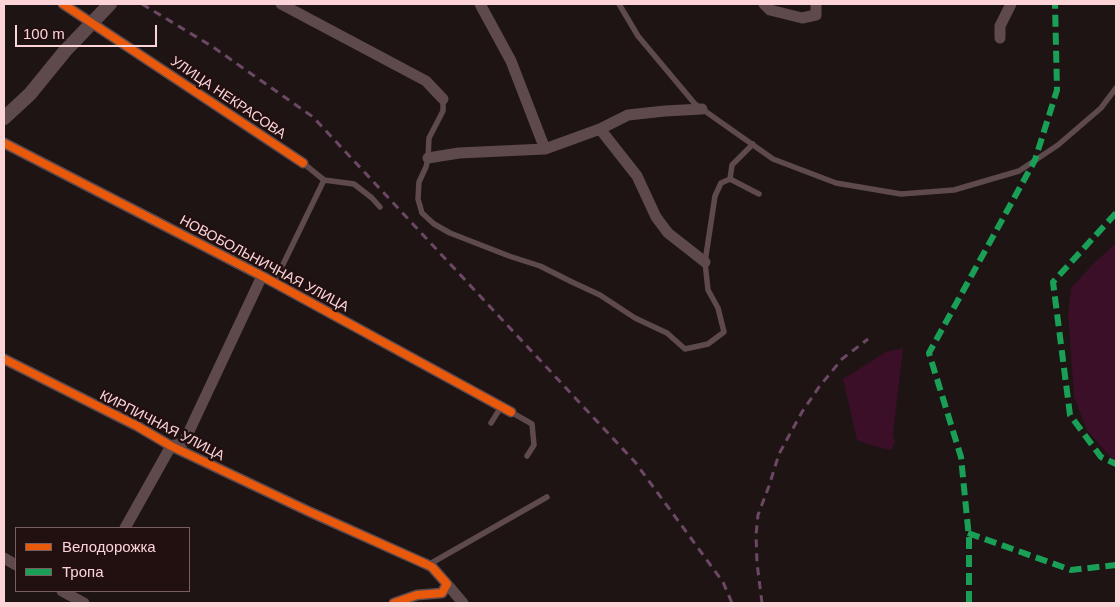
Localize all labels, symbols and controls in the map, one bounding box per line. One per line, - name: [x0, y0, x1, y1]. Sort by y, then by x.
- scale bar: [18, 15, 160, 47]
- text: 100 m: [23, 25, 65, 42]
- street label: УЛИЦА НЕКРАСОВА: [167, 53, 289, 143]
- street label: НОВОБОЛЬНИЧНАЯ УЛИЦА: [177, 212, 351, 316]
- street label: КИРПИЧНАЯ УЛИЦА: [97, 387, 227, 465]
- legend: [15, 527, 190, 592]
- text: Велодорожка: [62, 538, 156, 555]
- text: Тропа: [62, 563, 103, 580]

